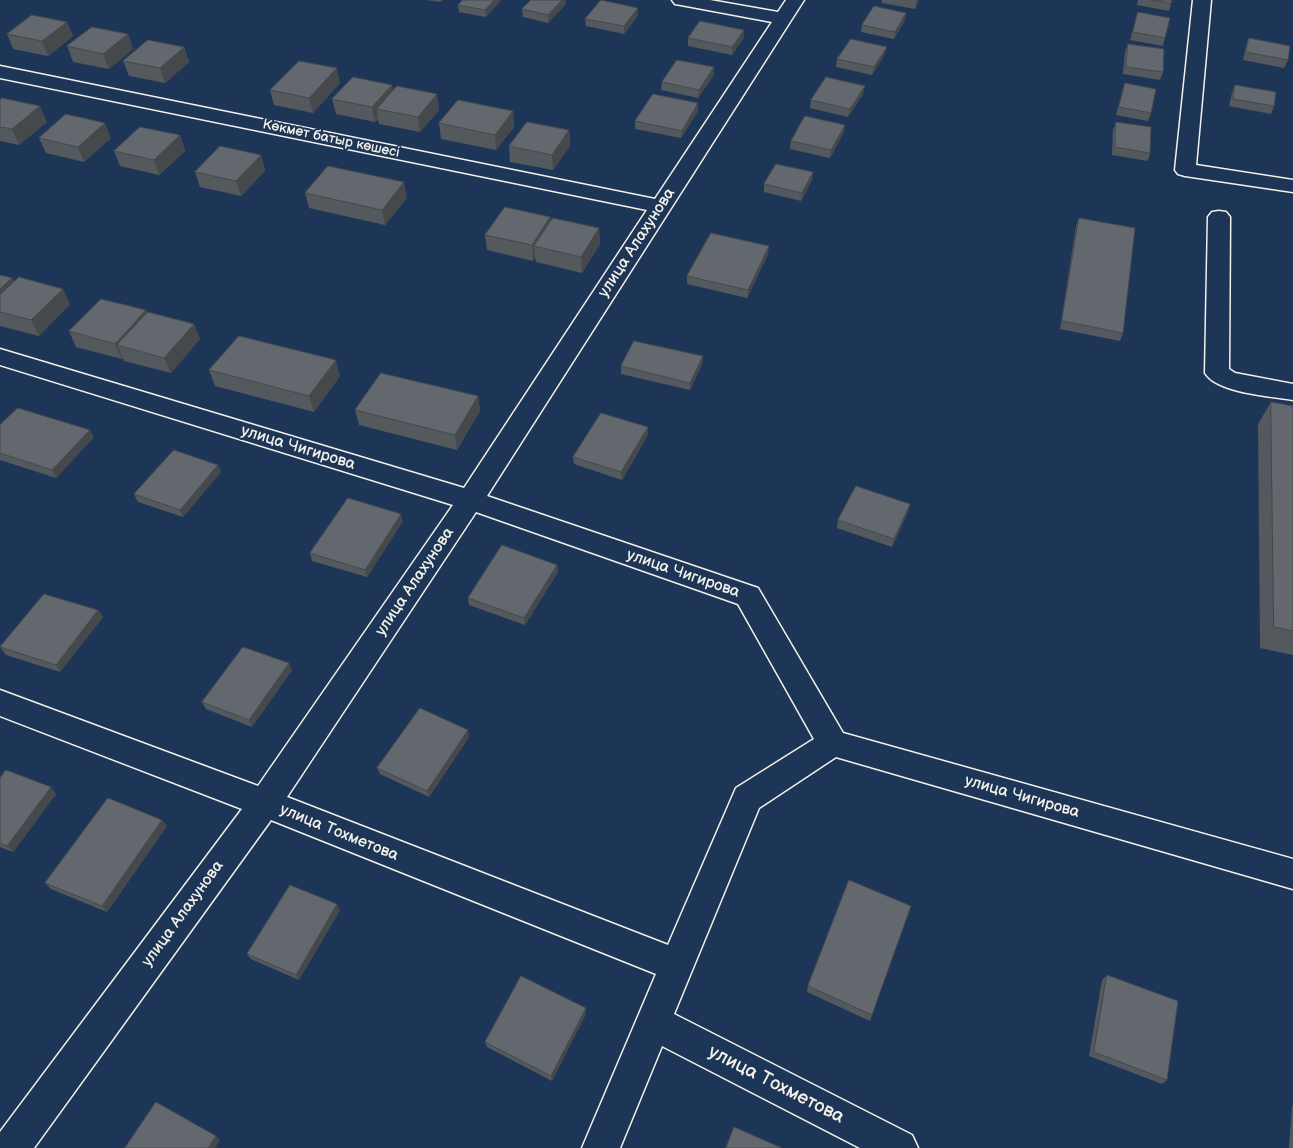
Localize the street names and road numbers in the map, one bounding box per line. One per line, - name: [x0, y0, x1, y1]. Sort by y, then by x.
- street label: Көкмет батыр көшесі: [261, 116, 401, 162]
- street label: улица Алахунова: [594, 185, 680, 301]
- street label: улица Чигирова: [239, 421, 357, 475]
- street label: улица Алахунова: [372, 524, 458, 640]
- street label: улица Чигирова: [624, 546, 742, 602]
- street label: улица Чигирова: [962, 771, 1082, 823]
- street label: улица Тохметова: [277, 800, 401, 866]
- street label: улица Алахунова: [138, 857, 228, 971]
- street label: улица Тохметова: [704, 1041, 848, 1129]

